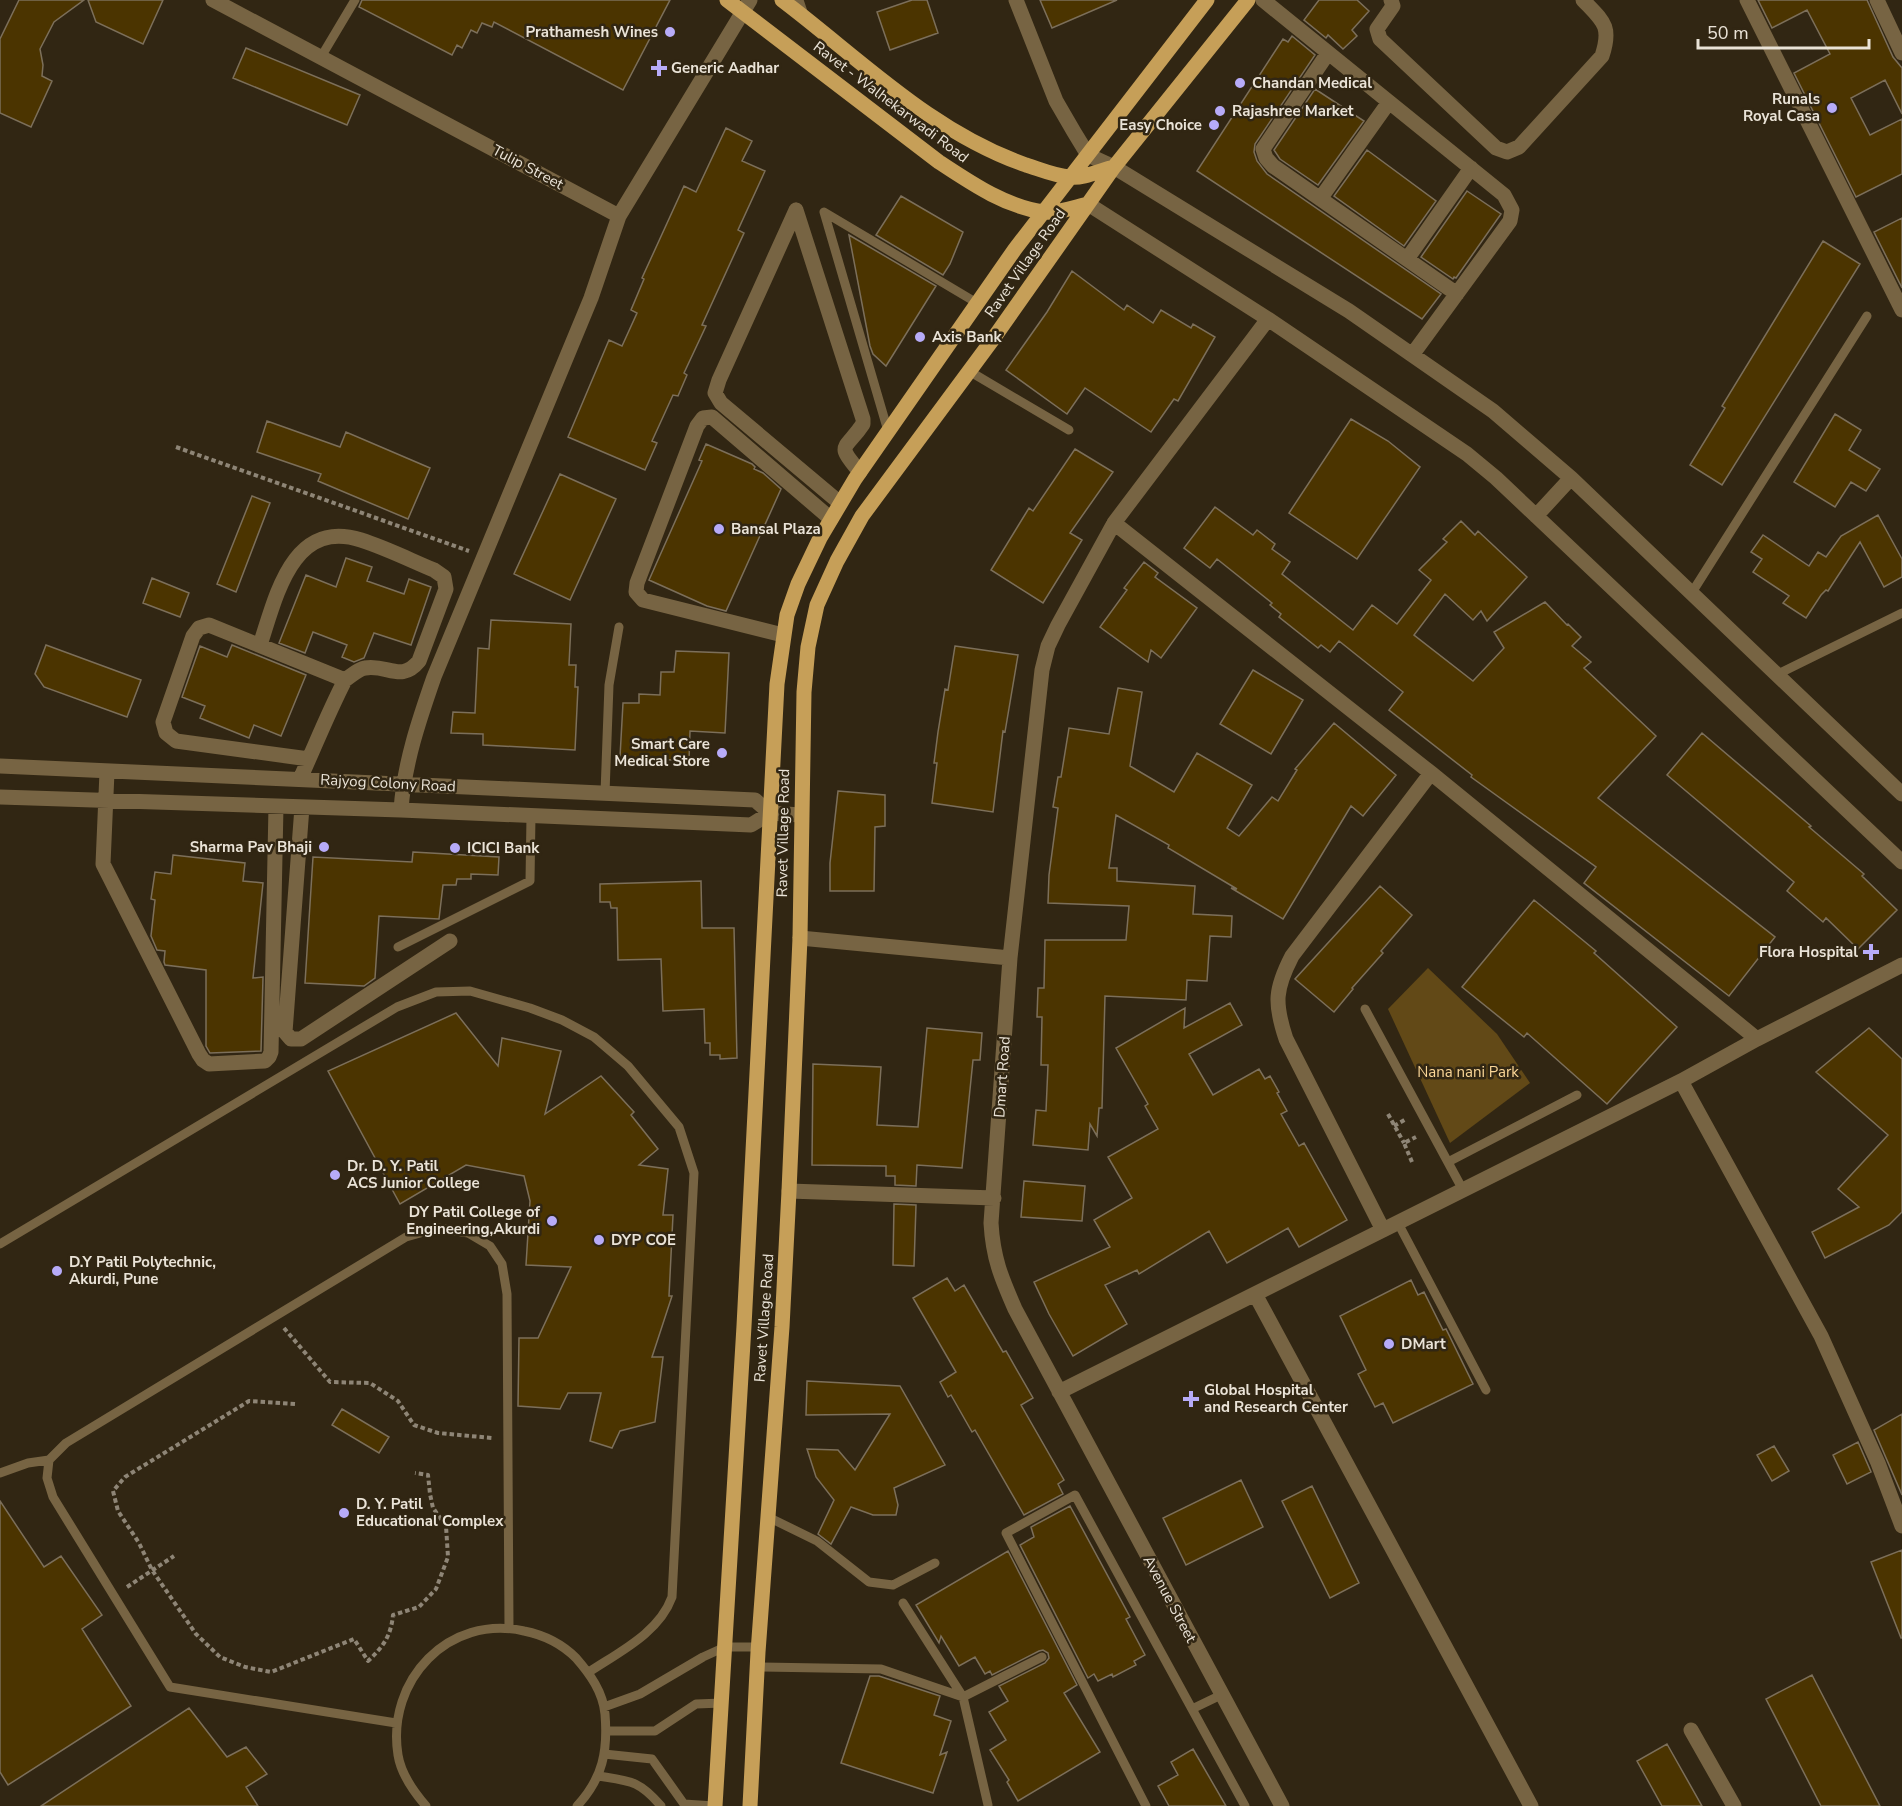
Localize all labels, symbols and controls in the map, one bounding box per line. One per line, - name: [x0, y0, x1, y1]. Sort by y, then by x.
- scale bar: [1698, 12, 1869, 50]
- text: 50 m: [1707, 21, 1749, 45]
- place label: Prathamesh Wines: [525, 22, 658, 42]
- marker: Prathamesh Wines: [663, 25, 677, 39]
- street label: Ravet - Walhekarwadi Road: [809, 37, 973, 167]
- place label: Generic Aadhar: [671, 58, 779, 78]
- marker: Generic Aadhar: [652, 61, 666, 75]
- place label: Chandan Medical: [1252, 73, 1372, 93]
- marker: Chandan Medical: [1233, 76, 1247, 90]
- place label: Runals Royal Casa: [1743, 89, 1820, 126]
- place label: Rajashree Market: [1232, 101, 1354, 121]
- marker: Runals Royal Casa: [1825, 101, 1839, 115]
- marker: Rajashree Market: [1213, 104, 1227, 118]
- place label: Easy Choice: [1119, 115, 1202, 135]
- marker: Easy Choice: [1207, 118, 1221, 132]
- street label: Tulip Street: [489, 140, 568, 194]
- street label: Ravet Village Road: [980, 205, 1070, 321]
- place label: Axis Bank: [932, 327, 1003, 347]
- marker: Axis Bank: [913, 330, 927, 344]
- place label: Bansal Plaza: [731, 519, 821, 539]
- marker: Bansal Plaza: [712, 522, 726, 536]
- place label: Smart Care Medical Store: [614, 734, 710, 771]
- marker: Smart Care Medical Store: [715, 746, 729, 760]
- street label: Ravet Village Road: [772, 768, 794, 898]
- street label: Rajyog Colony Road: [320, 769, 456, 797]
- place label: Sharma Pav Bhaji: [190, 837, 312, 857]
- place label: ICICI Bank: [467, 838, 540, 858]
- marker: Sharma Pav Bhaji: [317, 840, 331, 854]
- marker: ICICI Bank: [448, 841, 462, 855]
- place label: Flora Hospital: [1759, 942, 1858, 962]
- marker: Flora Hospital: [1862, 943, 1880, 961]
- street label: Dmart Road: [989, 1036, 1015, 1118]
- park label: Nana nani Park: [1417, 1062, 1519, 1082]
- place label: Dr. D. Y. Patil ACS Junior College: [347, 1156, 480, 1193]
- marker: Dr. D. Y. Patil ACS Junior College: [328, 1168, 342, 1182]
- place label: DY Patil College of Engineering,Akurdi: [406, 1202, 541, 1239]
- marker: DY Patil College of Engineering,Akurdi: [545, 1214, 559, 1228]
- place label: DYP COE: [611, 1230, 676, 1250]
- marker: DYP COE: [592, 1233, 606, 1247]
- place label: D.Y Patil Polytechnic, Akurdi, Pune: [69, 1252, 216, 1289]
- street label: Ravet Village Road: [750, 1253, 778, 1383]
- marker: D.Y Patil Polytechnic, Akurdi, Pune: [50, 1264, 64, 1278]
- place label: DMart: [1401, 1334, 1446, 1354]
- marker: DMart: [1382, 1337, 1396, 1351]
- place label: Global Hospital and Research Center: [1204, 1380, 1348, 1417]
- marker: Global Hospital and Research Center: [1182, 1390, 1200, 1408]
- place label: D. Y. Patil Educational Complex: [356, 1494, 504, 1531]
- marker: D. Y. Patil Educational Complex: [337, 1506, 351, 1520]
- street label: Avenue Street: [1139, 1552, 1202, 1647]

